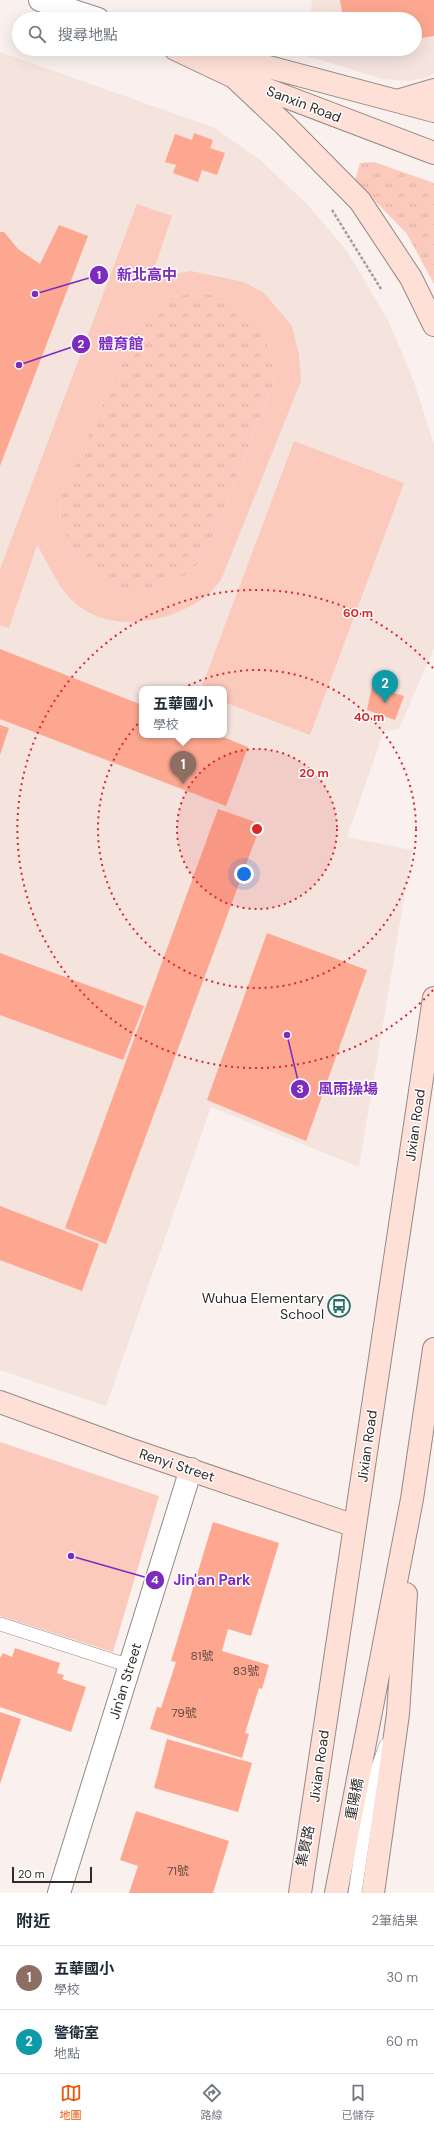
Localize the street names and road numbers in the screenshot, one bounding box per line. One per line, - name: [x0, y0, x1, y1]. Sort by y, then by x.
- street label: Sanxin Road: [264, 82, 344, 126]
- street label: Jixian Road: [401, 1088, 429, 1162]
- street label: Jixian Road: [353, 1409, 381, 1483]
- street label: Renyi Street: [137, 1444, 217, 1486]
- street label: Jin'an Street: [105, 1641, 145, 1721]
- street label: Jixian Road: [305, 1729, 333, 1803]
- street label: 重陽橋: [341, 1777, 367, 1821]
- street label: 集賢路: [292, 1824, 318, 1868]

